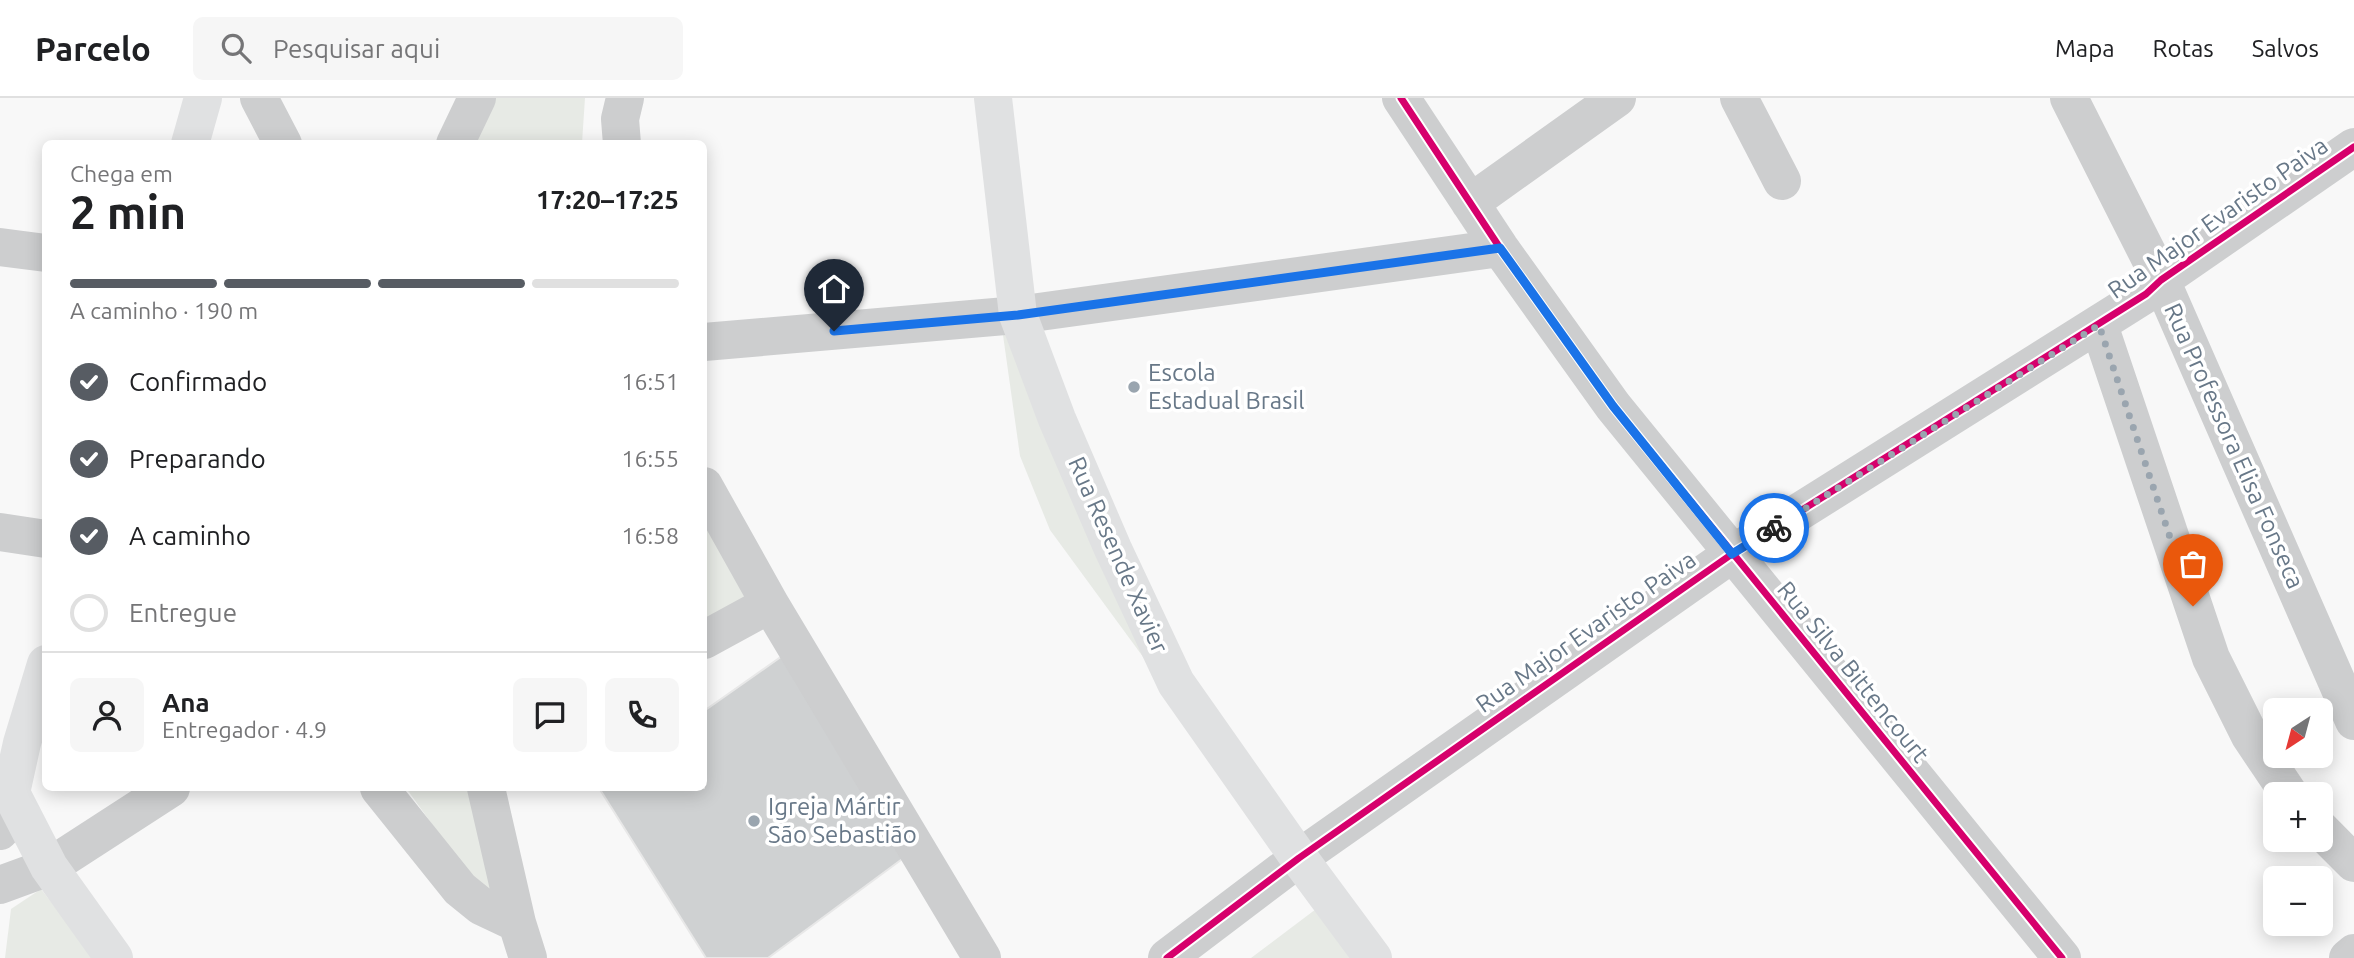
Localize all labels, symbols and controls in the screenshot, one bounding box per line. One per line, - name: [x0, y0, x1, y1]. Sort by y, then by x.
- search box: [193, 17, 683, 80]
- icon: search: [217, 29, 255, 67]
- text: Parcelo: [35, 30, 151, 67]
- text: Pesquisar aqui: [273, 34, 440, 63]
- text: Mapa: [2055, 35, 2115, 62]
- text: Rotas: [2153, 35, 2214, 62]
- text: Salvos: [2252, 35, 2319, 62]
- street label: Rua Major Evaristo Paiva: [2103, 131, 2333, 304]
- text: Chega em: [70, 161, 173, 186]
- text: 17:20–17:25: [536, 185, 679, 214]
- text: 2 min: [70, 186, 186, 238]
- pin: [804, 259, 864, 331]
- icon: home: [815, 270, 853, 308]
- text: A caminho · 190 m: [70, 298, 258, 323]
- street label: Rua Professora Elisa Fonseca: [2159, 299, 2310, 593]
- place label: Escola Estadual Brasil: [1148, 359, 1305, 414]
- icon: check: [70, 363, 108, 401]
- text: Confirmado: [129, 367, 267, 396]
- text: 16:51: [621, 369, 679, 394]
- marker: Escola Estadual Brasil: [1126, 379, 1142, 395]
- icon: check: [70, 440, 108, 478]
- text: Preparando: [129, 444, 266, 473]
- text: 16:55: [621, 446, 679, 471]
- street label: Rua Resende Xavier: [1063, 453, 1174, 657]
- courier: [1739, 493, 1809, 563]
- icon: bike: [1755, 509, 1793, 547]
- icon: check: [70, 517, 108, 555]
- text: A caminho: [129, 521, 251, 550]
- text: 16:58: [621, 523, 679, 548]
- pin: [2163, 534, 2223, 606]
- street label: Rua Major Evaristo Paiva: [1471, 545, 1701, 718]
- icon: bag: [2174, 545, 2212, 583]
- street label: Rua Silva Bittencourt: [1772, 576, 1935, 768]
- text: Entregue: [129, 598, 237, 627]
- button: person: [70, 678, 144, 752]
- button: chat: [513, 678, 587, 752]
- button: phone: [605, 678, 679, 752]
- text: Ana: [162, 688, 210, 717]
- north arrow: [2263, 698, 2333, 768]
- map controls: [2263, 698, 2333, 936]
- text: Entregador · 4.9: [162, 717, 327, 742]
- button: +: [2263, 782, 2333, 852]
- place label: Igreja Mártir São Sebastião: [768, 793, 917, 848]
- marker: Igreja Mártir São Sebastião: [746, 813, 762, 829]
- button: −: [2263, 866, 2333, 936]

